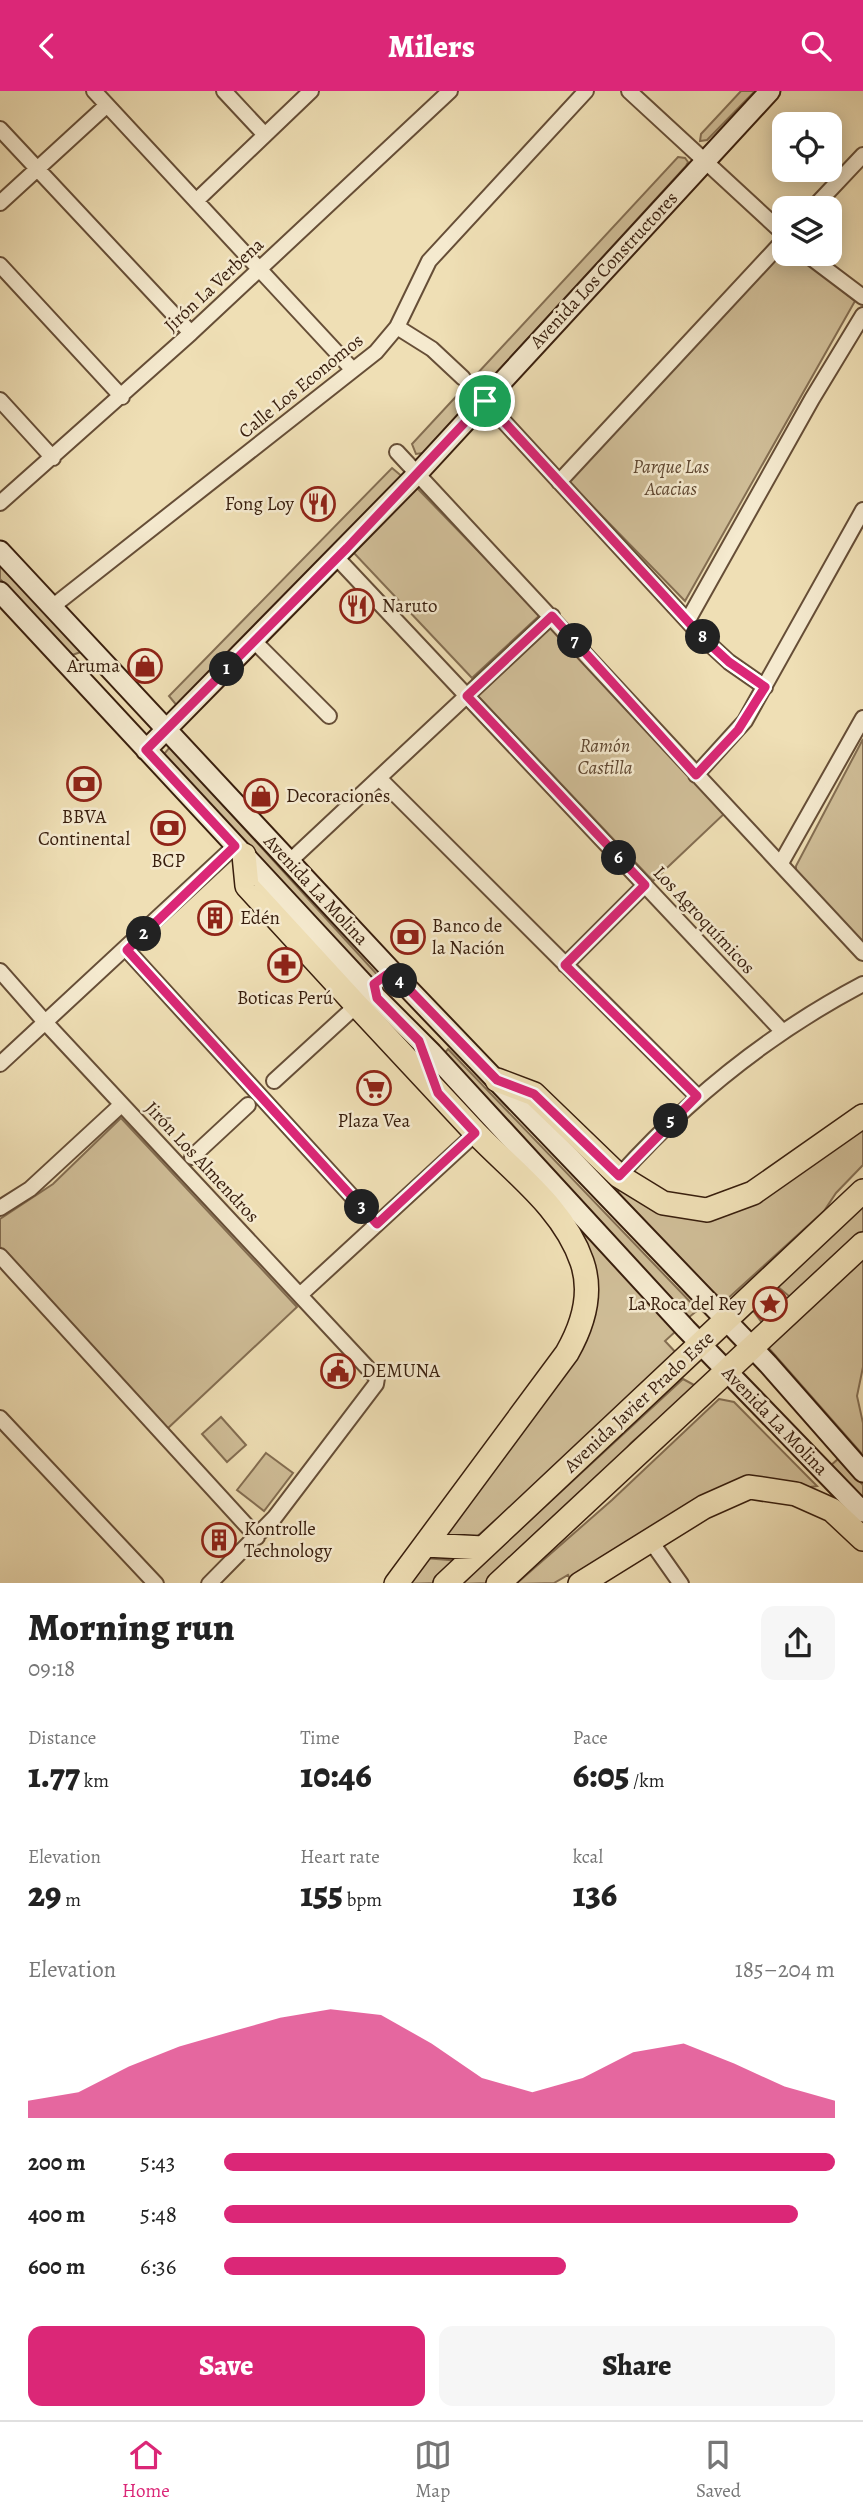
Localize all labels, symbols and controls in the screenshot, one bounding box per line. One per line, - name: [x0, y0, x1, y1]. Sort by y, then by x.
- text: Milers: [388, 24, 475, 68]
- icon: back: [28, 27, 66, 65]
- icon: search: [797, 27, 835, 65]
- map controls: [772, 112, 842, 266]
- button: locate: [772, 112, 842, 182]
- street label: Avenida Los Constructores: [523, 186, 684, 355]
- button: layers: [772, 196, 842, 266]
- street label: Jirón La Verbena: [158, 232, 270, 338]
- street label: Calle Los Economos: [233, 328, 369, 444]
- pin: [455, 371, 515, 431]
- icon: arrive: [466, 382, 504, 420]
- park label: Parque Las Acacias: [633, 454, 710, 502]
- restaurant icon: Fong Loy: [299, 485, 337, 523]
- place label: Fong Loy: [225, 491, 295, 517]
- restaurant icon: Naruto: [338, 587, 376, 625]
- place label: Naruto: [382, 593, 437, 619]
- pin: 8: [686, 619, 720, 655]
- pin: 7: [558, 623, 592, 659]
- text: 8: [698, 623, 707, 649]
- text: 7: [570, 627, 579, 653]
- shop icon: Aruma: [126, 647, 164, 685]
- pin: 1: [210, 651, 244, 687]
- place label: Aruma: [66, 653, 120, 679]
- text: 1: [223, 655, 230, 681]
- park label: Ramón Castilla: [578, 733, 633, 781]
- bank icon: BBVA Continental: [65, 765, 103, 803]
- shop icon: Decoraciones: [242, 777, 280, 815]
- place label: Decoraciones: [286, 783, 390, 809]
- place label: BBVA Continental: [38, 804, 130, 852]
- bank icon: BCP: [149, 809, 187, 847]
- street label: Avenida La Molina: [257, 828, 374, 951]
- pin: 6: [602, 841, 636, 875]
- text: 6: [614, 844, 623, 870]
- place label: BCP: [151, 848, 185, 874]
- street label: Los Agroquímicos: [647, 860, 761, 980]
- building icon: Edén: [196, 899, 234, 937]
- place label: Edén: [240, 905, 280, 931]
- place label: Banco de la Nación: [432, 913, 505, 961]
- pin: 2: [127, 917, 162, 951]
- bank icon: Banco de la Nación: [389, 918, 427, 956]
- text: 2: [139, 920, 148, 946]
- pharmacy icon: Boticas Perú: [266, 946, 304, 984]
- pin: 4: [382, 963, 418, 999]
- text: 4: [395, 967, 404, 993]
- place label: Boticas Perú: [237, 985, 334, 1011]
- supermarket icon: Plaza Vea: [355, 1069, 393, 1107]
- street label: Jirón Los Almendros: [139, 1096, 265, 1228]
- pin: 5: [654, 1103, 688, 1139]
- text: 5: [666, 1107, 675, 1133]
- place label: Plaza Vea: [338, 1108, 411, 1134]
- pin: 3: [344, 1189, 380, 1225]
- text: 3: [357, 1193, 366, 1219]
- place icon: La Roca del Rey: [751, 1285, 789, 1323]
- place label: La Roca del Rey: [628, 1291, 747, 1317]
- street label: Avenida Javier Prado Este: [557, 1325, 720, 1479]
- public building icon: DEMUNA: [319, 1352, 357, 1390]
- place label: DEMUNA: [362, 1358, 441, 1384]
- street label: Avenida La Molina: [715, 1360, 834, 1481]
- place label: Kontrolle Technology: [244, 1516, 332, 1564]
- building icon: Kontrolle Technology: [200, 1521, 238, 1559]
- text: Morning run: [28, 1601, 235, 1653]
- button: share: [761, 1606, 835, 1680]
- text: 09:18: [28, 1653, 75, 1684]
- text: Distance: [28, 1725, 96, 1751]
- text: Time: [300, 1725, 340, 1751]
- text: Pace: [573, 1725, 608, 1751]
- text: 1.77: [28, 1751, 80, 1799]
- text: 10:46: [300, 1751, 372, 1799]
- text: 6:05: [573, 1751, 629, 1799]
- text: km: [80, 1768, 109, 1794]
- text: /km: [629, 1768, 665, 1794]
- text: Elevation: [28, 1844, 101, 1870]
- text: Heart rate: [300, 1844, 380, 1870]
- text: kcal: [573, 1844, 603, 1870]
- text: 29: [28, 1870, 61, 1918]
- text: 155: [300, 1870, 343, 1918]
- text: 136: [573, 1870, 617, 1918]
- text: m: [61, 1887, 81, 1913]
- text: bpm: [343, 1887, 382, 1913]
- text: Elevation: [28, 1954, 116, 1985]
- text: 185–204 m: [735, 1954, 835, 1985]
- text: 200 m: [28, 2147, 86, 2178]
- text: 5:43: [140, 2147, 175, 2178]
- text: 400 m: [28, 2199, 85, 2230]
- text: 5:48: [140, 2199, 177, 2230]
- text: 600 m: [28, 2251, 85, 2282]
- text: 6:36: [140, 2251, 176, 2282]
- button: Save: [28, 2326, 425, 2406]
- button: Share: [439, 2326, 835, 2406]
- tab: Home: [122, 2436, 170, 2504]
- tab: Map: [414, 2436, 452, 2504]
- tab: Saved: [696, 2436, 741, 2504]

